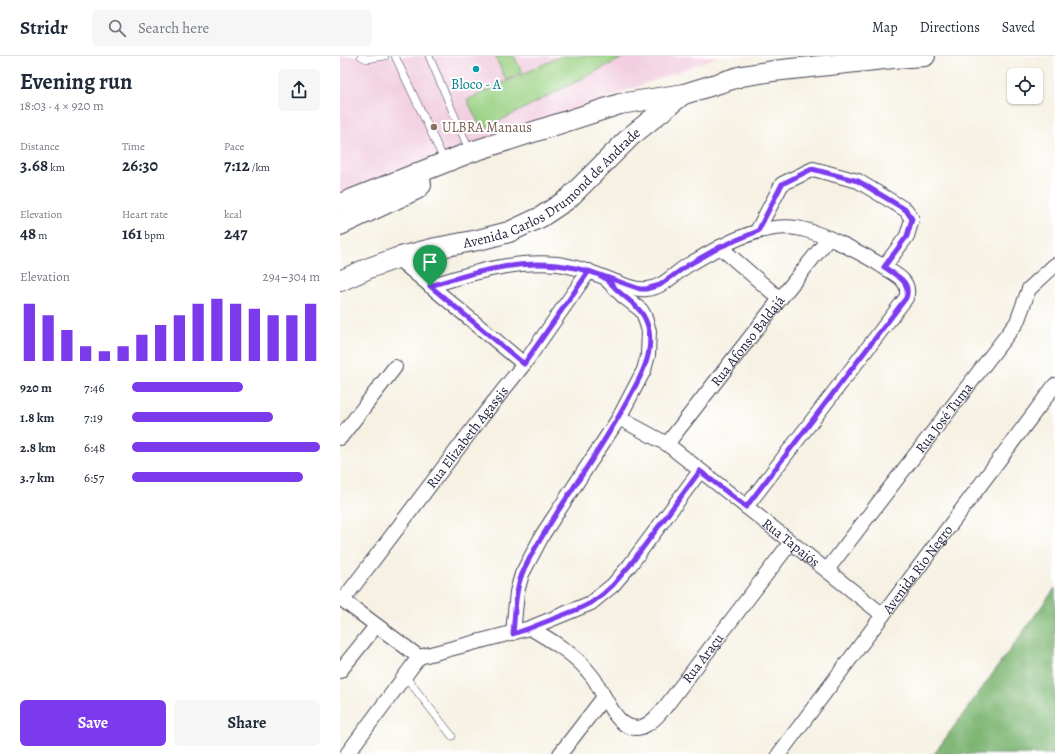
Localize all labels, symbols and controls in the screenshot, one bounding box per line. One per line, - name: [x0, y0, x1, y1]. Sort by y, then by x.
- search box: [92, 10, 372, 46]
- text: Stridr: [20, 15, 68, 41]
- icon: search: [106, 17, 128, 39]
- text: Search here: [138, 18, 209, 38]
- text: Map: [872, 18, 898, 37]
- text: Directions: [920, 18, 980, 37]
- text: Saved: [1002, 18, 1035, 37]
- marker: Bloco - A: [471, 64, 481, 74]
- text: Evening run: [20, 67, 132, 97]
- map controls: [1007, 68, 1043, 104]
- button: locate: [1007, 68, 1043, 104]
- button: share: [278, 69, 320, 111]
- place label: Bloco - A: [451, 75, 502, 94]
- text: 18:03 · 4 × 920 m: [20, 97, 104, 114]
- place label: ULBRA Manaus: [442, 118, 532, 137]
- marker: ULBRA Manaus: [429, 122, 439, 132]
- street label: Avenida Carlos Drumond de Andrade: [461, 123, 644, 253]
- text: Distance: [20, 139, 59, 154]
- text: Time: [122, 139, 145, 154]
- text: Pace: [224, 139, 244, 154]
- text: 3.68: [20, 154, 48, 177]
- text: 26:30: [122, 154, 158, 177]
- text: 7:12: [224, 154, 250, 177]
- text: km: [48, 160, 65, 175]
- text: /km: [250, 160, 270, 175]
- text: Elevation: [20, 207, 62, 222]
- text: Heart rate: [122, 207, 168, 222]
- text: kcal: [224, 207, 242, 222]
- text: 48: [20, 222, 36, 245]
- text: 161: [122, 222, 142, 245]
- text: 247: [224, 222, 247, 245]
- text: m: [36, 228, 48, 243]
- text: bpm: [142, 228, 165, 243]
- pin: [413, 245, 447, 286]
- icon: arrive: [419, 251, 441, 273]
- text: Elevation: [20, 268, 70, 285]
- text: 294–304 m: [263, 268, 320, 285]
- street label: Rua Afonso Baldajá: [707, 291, 790, 390]
- text: 920 m: [20, 379, 52, 396]
- text: 7:46: [84, 379, 104, 396]
- street label: Rua José Tuma: [911, 379, 977, 457]
- street label: Rua Elizabeth Agassis: [422, 382, 513, 492]
- text: 1.8 km: [20, 409, 54, 426]
- text: 7:19: [84, 409, 103, 426]
- text: 2.8 km: [20, 439, 56, 456]
- text: 6:48: [84, 439, 105, 456]
- text: 3.7 km: [20, 469, 55, 486]
- text: 6:57: [84, 469, 104, 486]
- street label: Rua Tapajós: [758, 514, 824, 571]
- street label: Avenida Rio Negro: [878, 521, 957, 618]
- street label: Rua Araçu: [678, 629, 728, 687]
- button: Save: [20, 700, 166, 746]
- button: Share: [174, 700, 320, 746]

